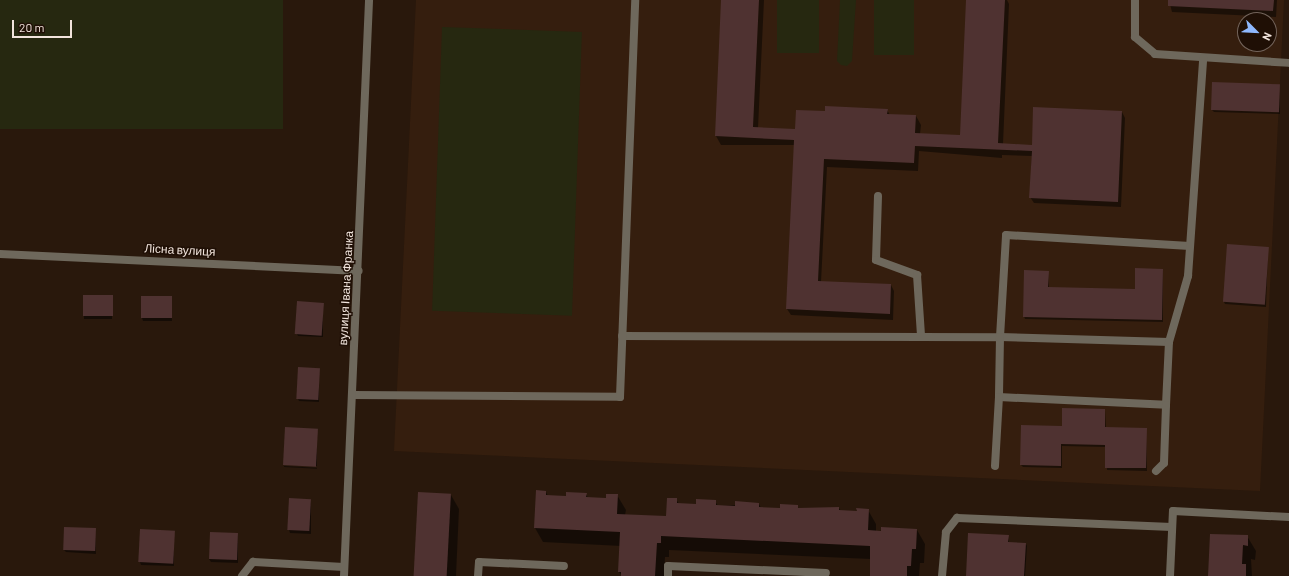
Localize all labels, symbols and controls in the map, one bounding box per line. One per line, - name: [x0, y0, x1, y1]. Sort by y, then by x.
- scale bar: [14, 12, 74, 38]
- north arrow: [1237, 12, 1277, 52]
- text: 20 m: [19, 20, 45, 34]
- text: N: [1260, 31, 1275, 43]
- street label: вулиця Івана Франка: [336, 230, 356, 346]
- street label: Лісна вулиця: [144, 241, 216, 259]

